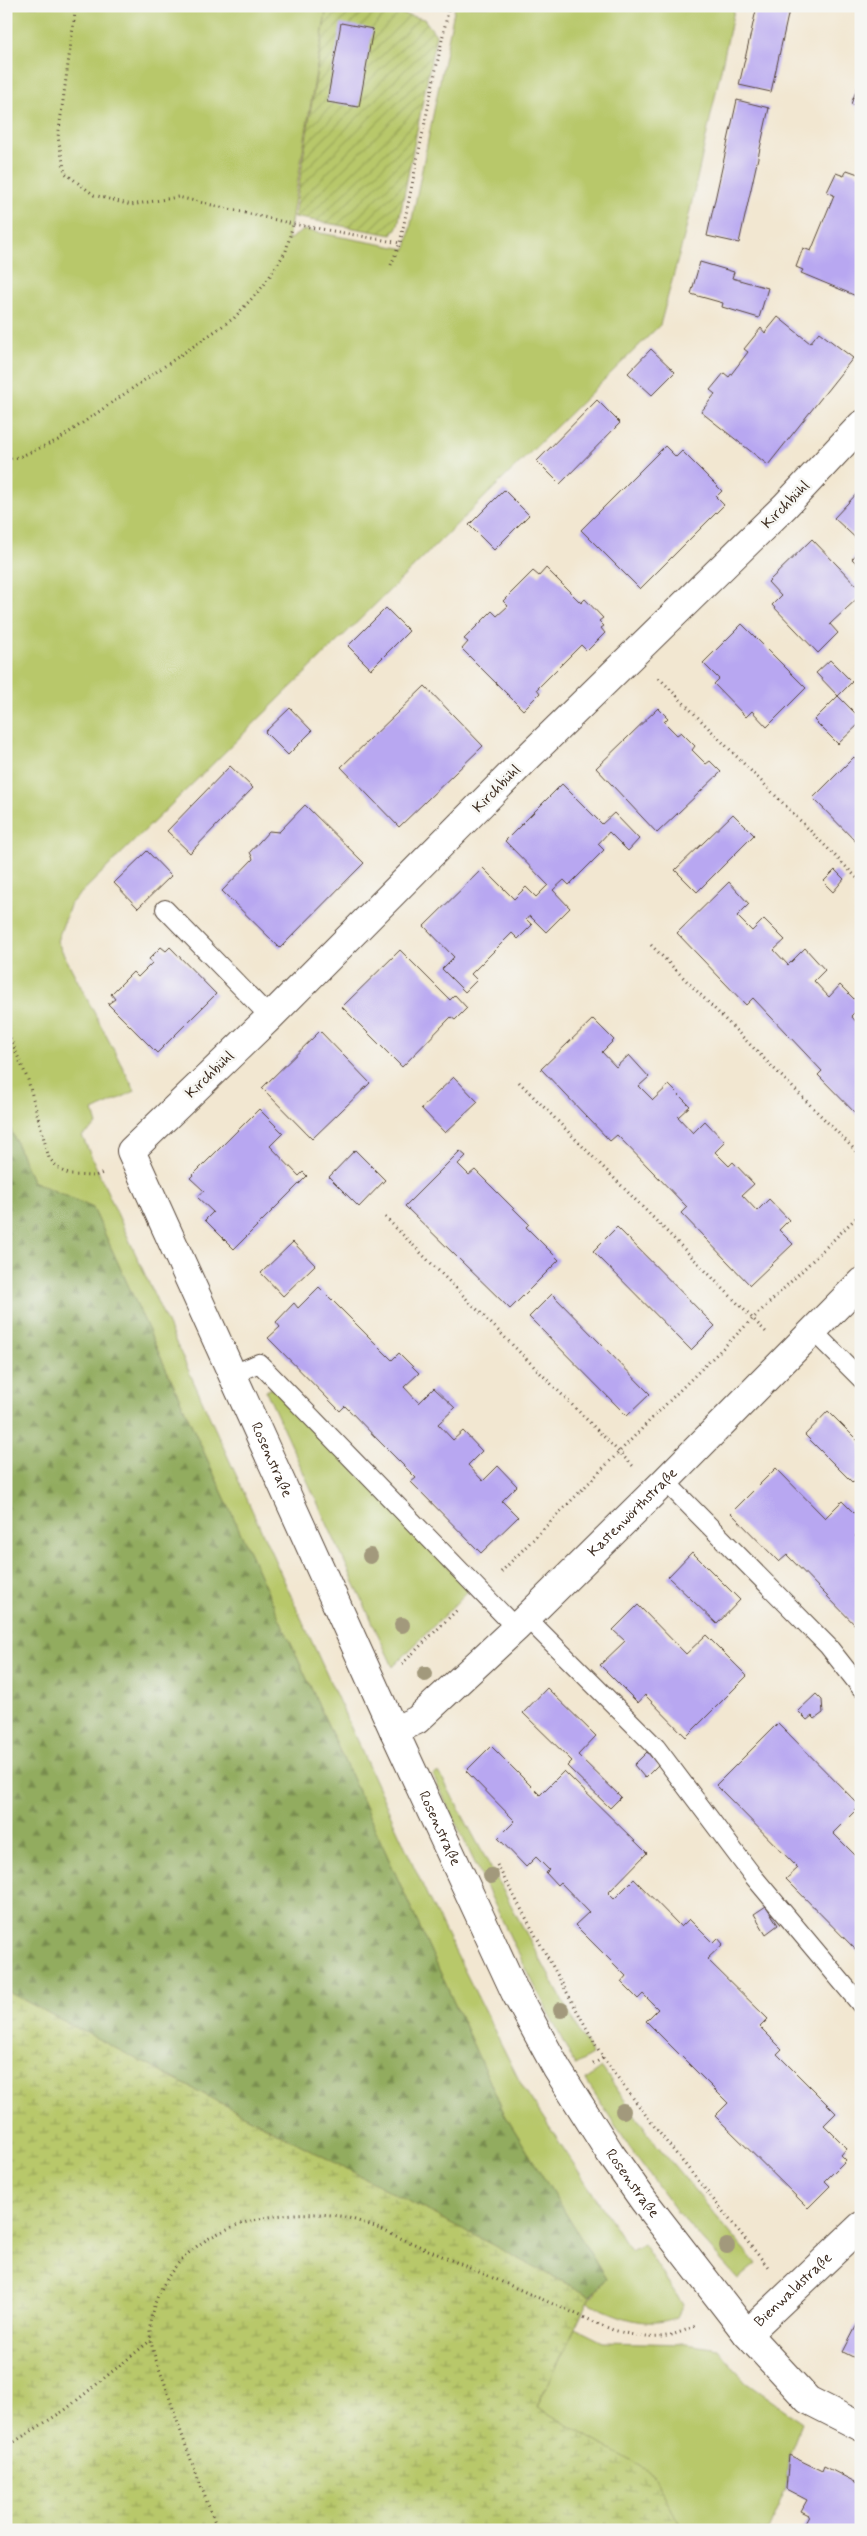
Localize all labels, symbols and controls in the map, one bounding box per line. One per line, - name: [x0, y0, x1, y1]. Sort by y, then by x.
- street label: Kirchbühl: [758, 476, 815, 533]
- street label: Kirchbühl: [469, 760, 526, 817]
- street label: Kirchbühl: [181, 1047, 239, 1103]
- street label: Rosenstraße: [245, 1419, 297, 1501]
- street label: Kastenwörthstraße: [584, 1464, 682, 1561]
- street label: Rosenstraße: [413, 1788, 465, 1869]
- street label: Rosenstraße: [600, 2145, 664, 2222]
- street label: Bienwaldstraße: [750, 2248, 837, 2332]

